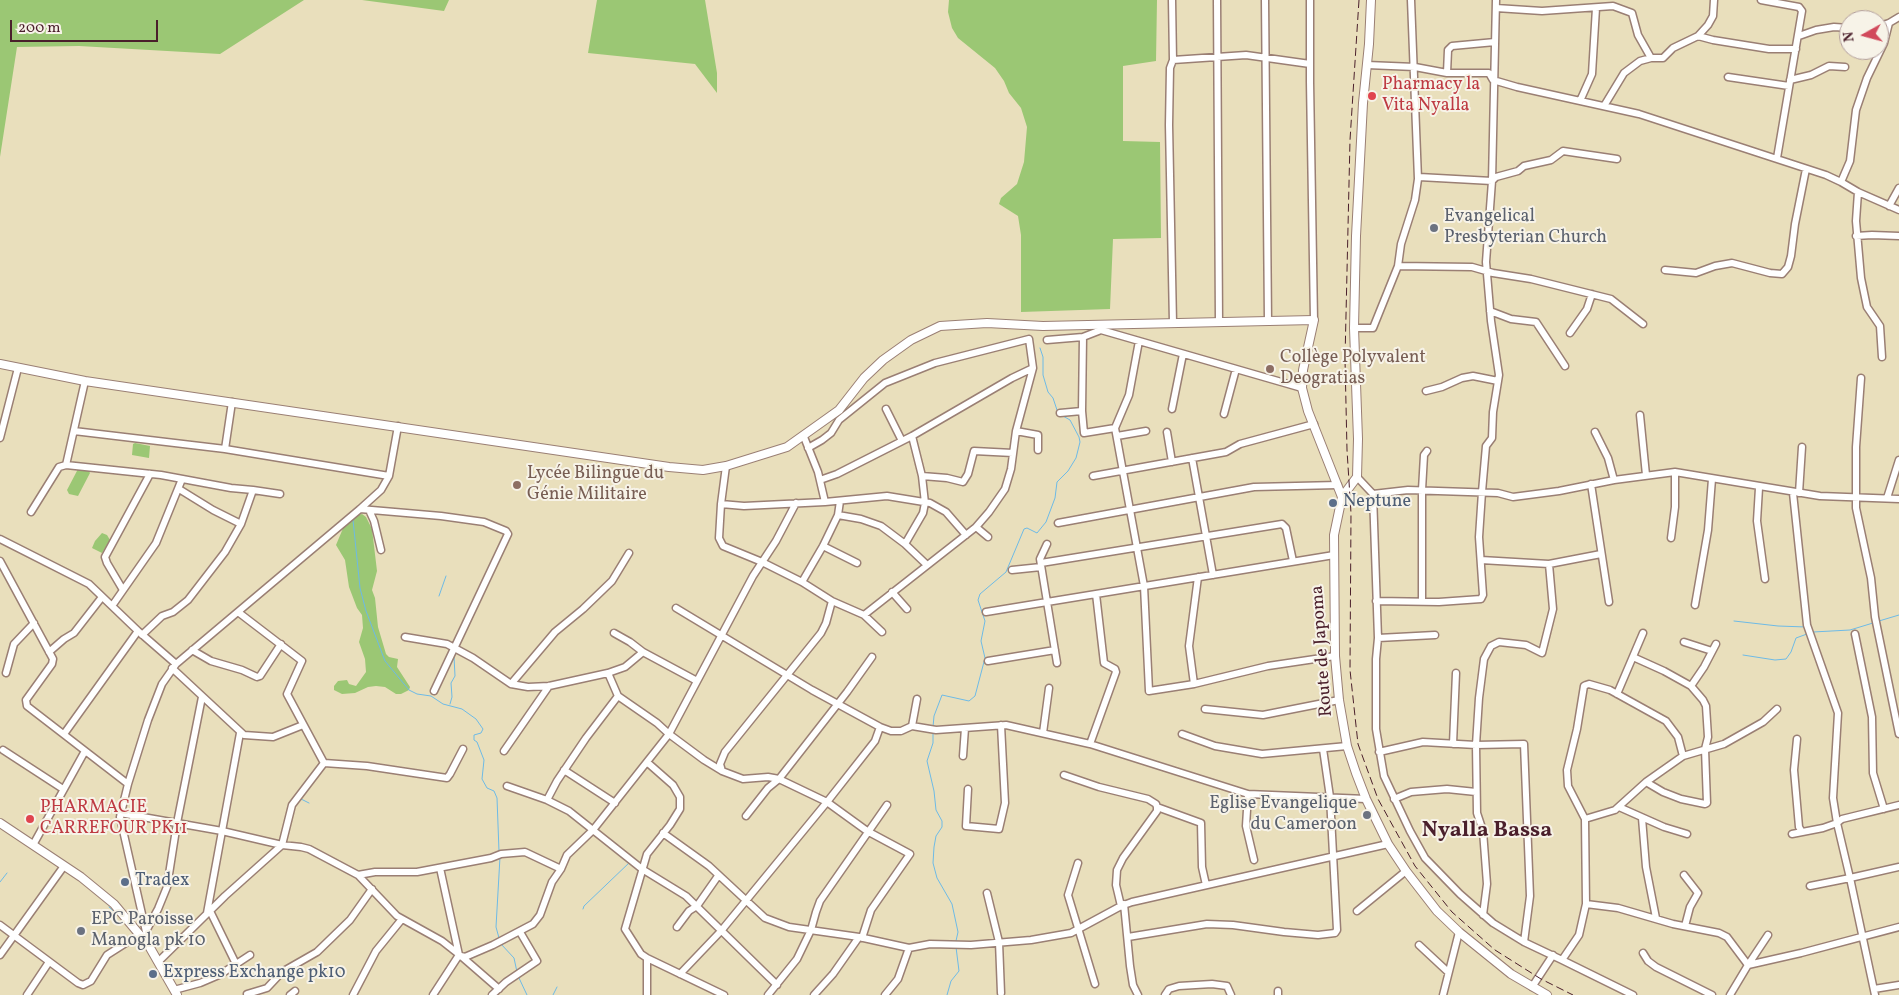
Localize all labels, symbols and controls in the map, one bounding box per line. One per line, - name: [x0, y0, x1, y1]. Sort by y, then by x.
- scale bar: [12, 10, 160, 42]
- north arrow: [1839, 10, 1889, 60]
- text: 200 m: [18, 18, 61, 39]
- text: N: [1840, 31, 1860, 43]
- place label: Pharmacy la Vita Nyalla: [1382, 75, 1480, 118]
- marker: Pharmacy la Vita Nyalla: [1366, 90, 1378, 102]
- place label: Evangelical Presbyterian Church: [1444, 207, 1607, 250]
- marker: Evangelical Presbyterian Church: [1428, 222, 1440, 234]
- place label: Collège Polyvalent Deogratias: [1280, 348, 1426, 390]
- marker: Collège Polyvalent Deogratias: [1264, 363, 1276, 375]
- place label: Lycée Bilingue du Génie Militaire: [527, 464, 664, 506]
- marker: Lycée Bilingue du Génie Militaire: [511, 479, 523, 491]
- place label: Neptune: [1343, 492, 1411, 514]
- marker: Neptune: [1327, 497, 1339, 509]
- street label: Route de Japoma: [1308, 584, 1338, 718]
- place label: Eglise Evangelique du Cameroon: [1209, 794, 1357, 836]
- place label: PHARMACIE CARREFOUR PK11: [40, 798, 187, 841]
- marker: Eglise Evangelique du Cameroon: [1361, 809, 1373, 821]
- marker: PHARMACIE CARREFOUR PK11: [24, 813, 36, 825]
- district label: Nyalla Bassa: [1422, 819, 1552, 845]
- place label: Tradex: [135, 871, 189, 893]
- marker: Tradex: [119, 876, 131, 888]
- place label: EPC Paroisse Manogla pk 10: [91, 910, 206, 952]
- marker: EPC Paroisse Manogla pk 10: [75, 925, 87, 937]
- place label: Express Exchange pk10: [163, 963, 346, 985]
- marker: Express Exchange pk10: [147, 968, 159, 980]

